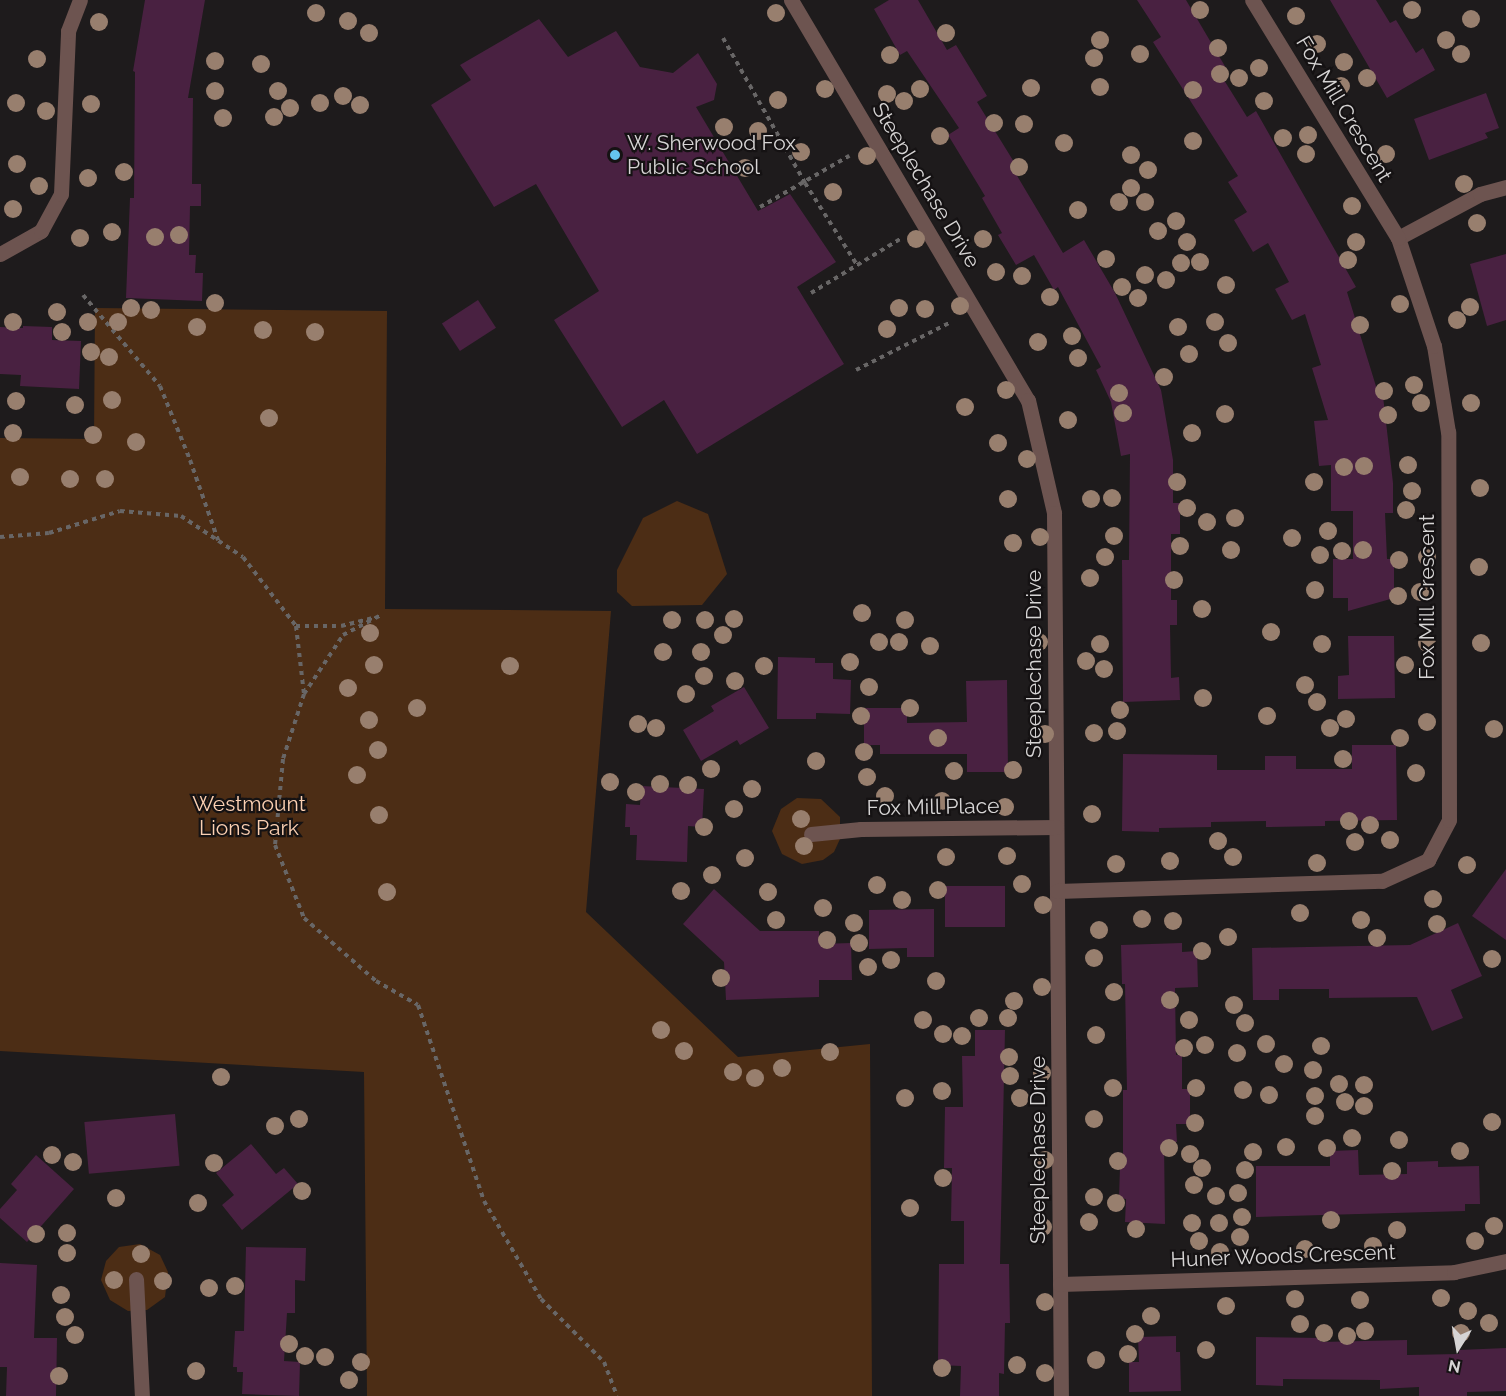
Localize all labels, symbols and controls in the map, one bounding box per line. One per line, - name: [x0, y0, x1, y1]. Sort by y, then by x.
- street label: Fox Mill Crescent: [1290, 31, 1398, 187]
- street label: Steeplechase Drive: [867, 98, 985, 272]
- place label: W. Sherwood Fox Public School: [627, 130, 796, 180]
- marker: W. Sherwood Fox Public School: [608, 148, 622, 162]
- street label: Fox Mill Crescent: [1414, 514, 1440, 680]
- street label: Steeplechase Drive: [1021, 570, 1047, 758]
- park label: Westmount Lions Park: [192, 791, 306, 841]
- street label: Fox Mill Place: [866, 793, 1000, 821]
- street label: Steeplechase Drive: [1025, 1056, 1051, 1244]
- street label: Huner Woods Crescent: [1170, 1239, 1396, 1273]
- north arrow: [1428, 1318, 1488, 1378]
- text: N: [1447, 1356, 1462, 1377]

